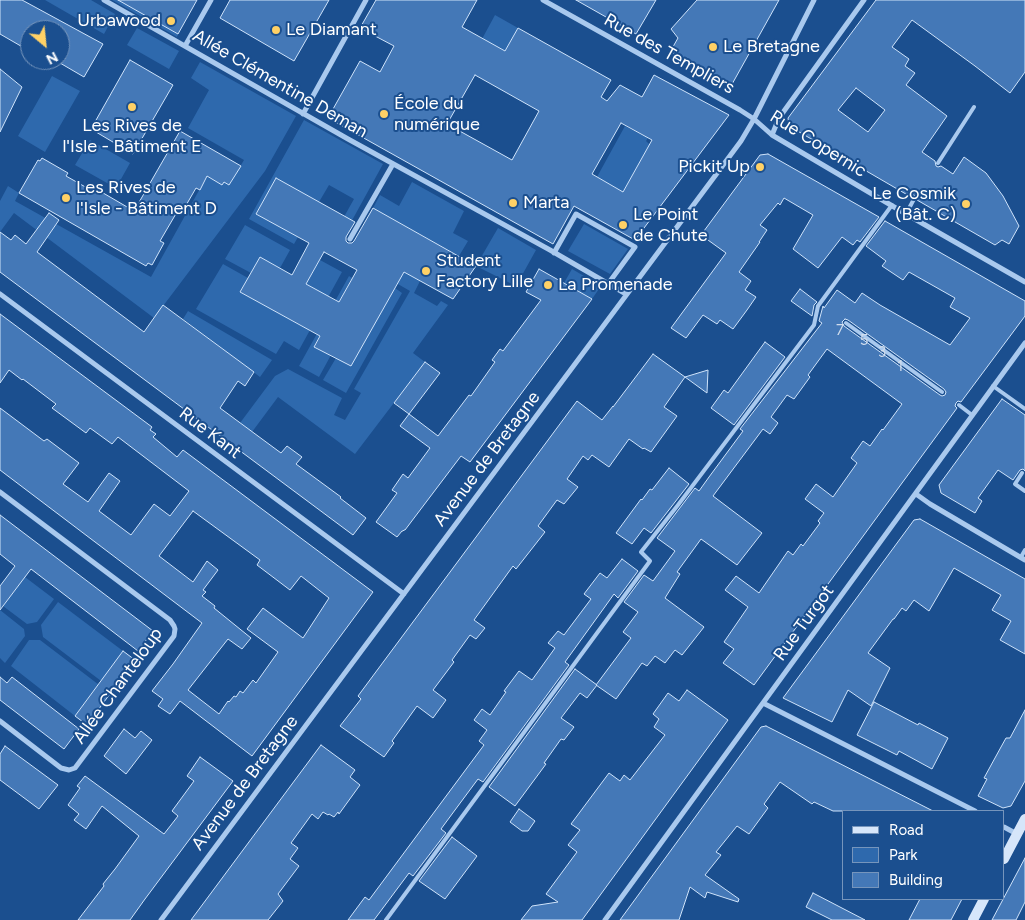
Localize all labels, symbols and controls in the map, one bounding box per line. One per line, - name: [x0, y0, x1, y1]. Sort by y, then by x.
- street label: Rue des Templiers: [600, 9, 738, 99]
- place label: Urbawood: [77, 10, 161, 32]
- marker: Urbawood: [165, 15, 177, 27]
- place label: Le Diamant: [286, 19, 377, 41]
- north arrow: [20, 20, 70, 70]
- marker: Le Diamant: [270, 24, 282, 36]
- street label: Allée Clémentine Deman: [189, 25, 371, 143]
- place label: Le Bretagne: [723, 36, 820, 58]
- marker: Le Bretagne: [707, 41, 719, 53]
- text: N: [43, 48, 61, 68]
- place label: École du numérique: [394, 93, 480, 136]
- marker: Les Rives de l'Isle - Bâtiment E: [126, 101, 138, 113]
- street label: Rue Copernic: [766, 106, 870, 182]
- marker: École du numérique: [378, 108, 390, 120]
- place label: Les Rives de l'Isle - Bâtiment E: [62, 115, 202, 158]
- place label: Pickit Up: [678, 156, 750, 178]
- marker: Pickit Up: [754, 161, 766, 173]
- place label: Les Rives de l'Isle - Bâtiment D: [76, 177, 217, 220]
- place label: Le Cosmik (Bât. C): [872, 183, 956, 225]
- marker: Les Rives de l'Isle - Bâtiment D: [60, 192, 72, 204]
- place label: Marta: [523, 192, 569, 214]
- marker: Marta: [507, 197, 519, 209]
- marker: Le Cosmik (Bât. C): [960, 198, 972, 210]
- place label: Le Point de Chute: [633, 204, 707, 246]
- marker: Le Point de Chute: [617, 219, 629, 231]
- place label: Student Factory Lille: [436, 250, 533, 292]
- marker: Student Factory Lille: [420, 265, 432, 277]
- place label: La Promenade: [558, 274, 673, 296]
- marker: La Promenade: [542, 279, 554, 291]
- house number: 7: [836, 322, 844, 340]
- house number: 5: [860, 332, 868, 350]
- house number: 3: [878, 344, 886, 362]
- house number: 1: [897, 358, 903, 376]
- street label: Avenue de Bretagne: [429, 387, 545, 531]
- street label: Rue Kant: [175, 403, 245, 463]
- street label: Rue Turgot: [769, 581, 839, 665]
- street label: Allée Chanteloup: [69, 624, 167, 748]
- street label: Avenue de Bretagne: [187, 711, 303, 855]
- legend: [842, 810, 1005, 900]
- text: Road: [889, 821, 924, 839]
- text: Park: [889, 846, 918, 864]
- text: Building: [889, 871, 943, 889]

